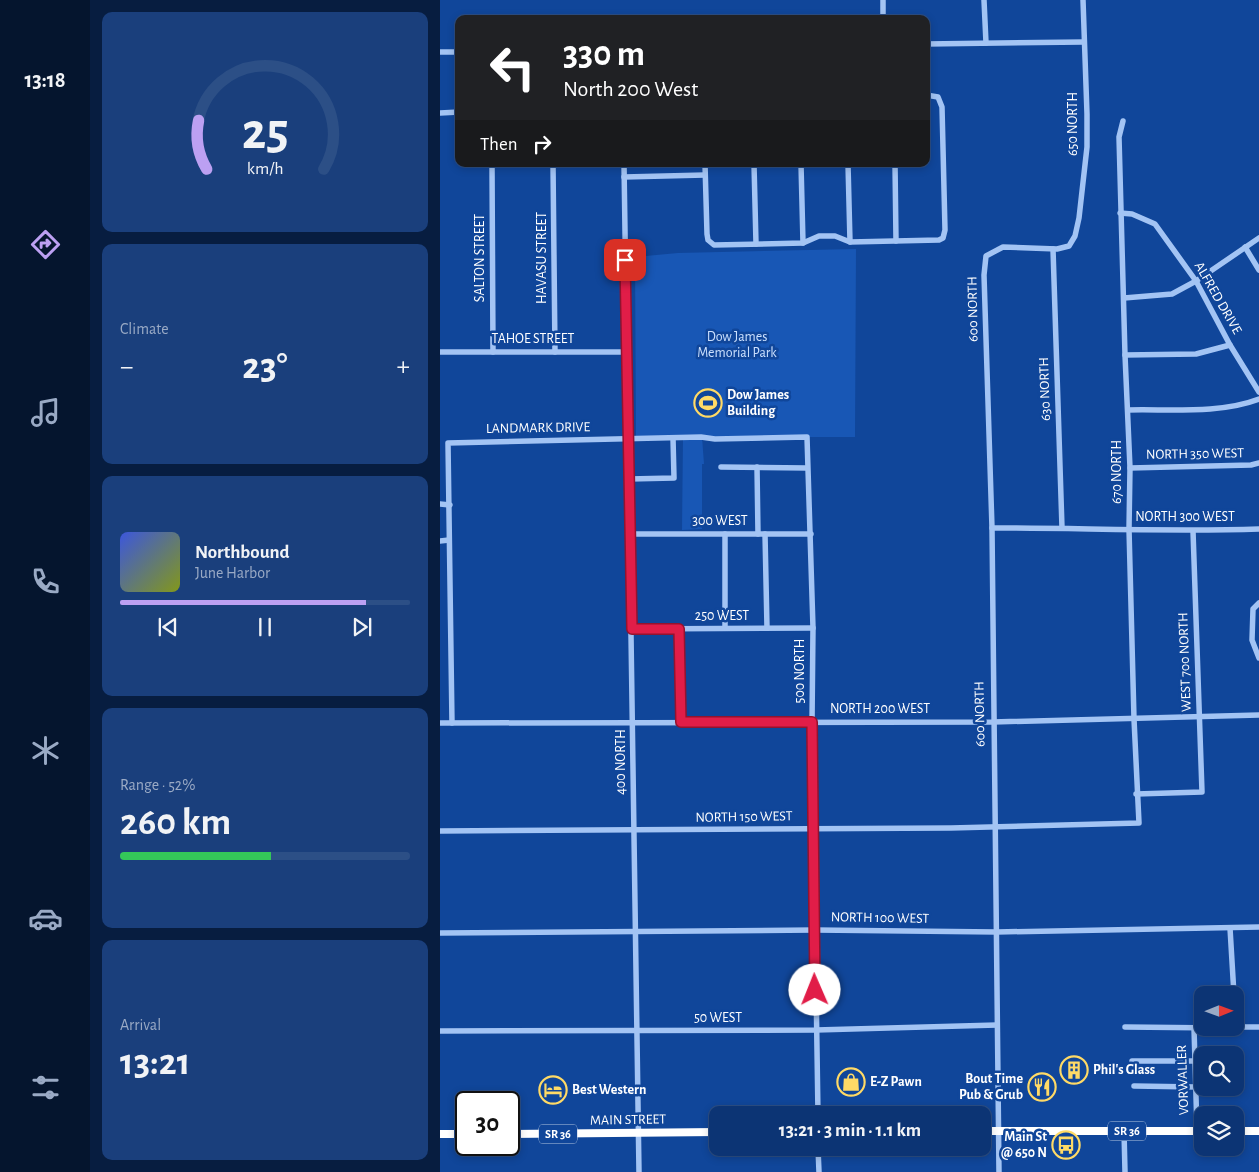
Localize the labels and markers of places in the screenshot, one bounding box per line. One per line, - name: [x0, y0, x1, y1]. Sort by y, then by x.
- pin: [604, 239, 646, 281]
- sports icon: Dow James Building: [693, 388, 723, 418]
- place label: Dow James Building: [727, 388, 789, 418]
- building icon: Phil's Glass: [1059, 1055, 1089, 1085]
- place label: Phil's Glass: [1093, 1063, 1155, 1077]
- shop icon: E-Z Pawn: [836, 1067, 866, 1097]
- place label: Bout Time Pub & Grub: [959, 1072, 1023, 1102]
- restaurant icon: Bout Time Pub & Grub: [1027, 1072, 1057, 1102]
- hotel icon: Best Western: [538, 1075, 568, 1105]
- place label: E-Z Pawn: [870, 1075, 922, 1089]
- place label: Best Western: [572, 1083, 646, 1097]
- place label: Main St @ 650 N: [1001, 1130, 1047, 1160]
- bus stop icon: Main St @ 650 N: [1051, 1130, 1081, 1160]

